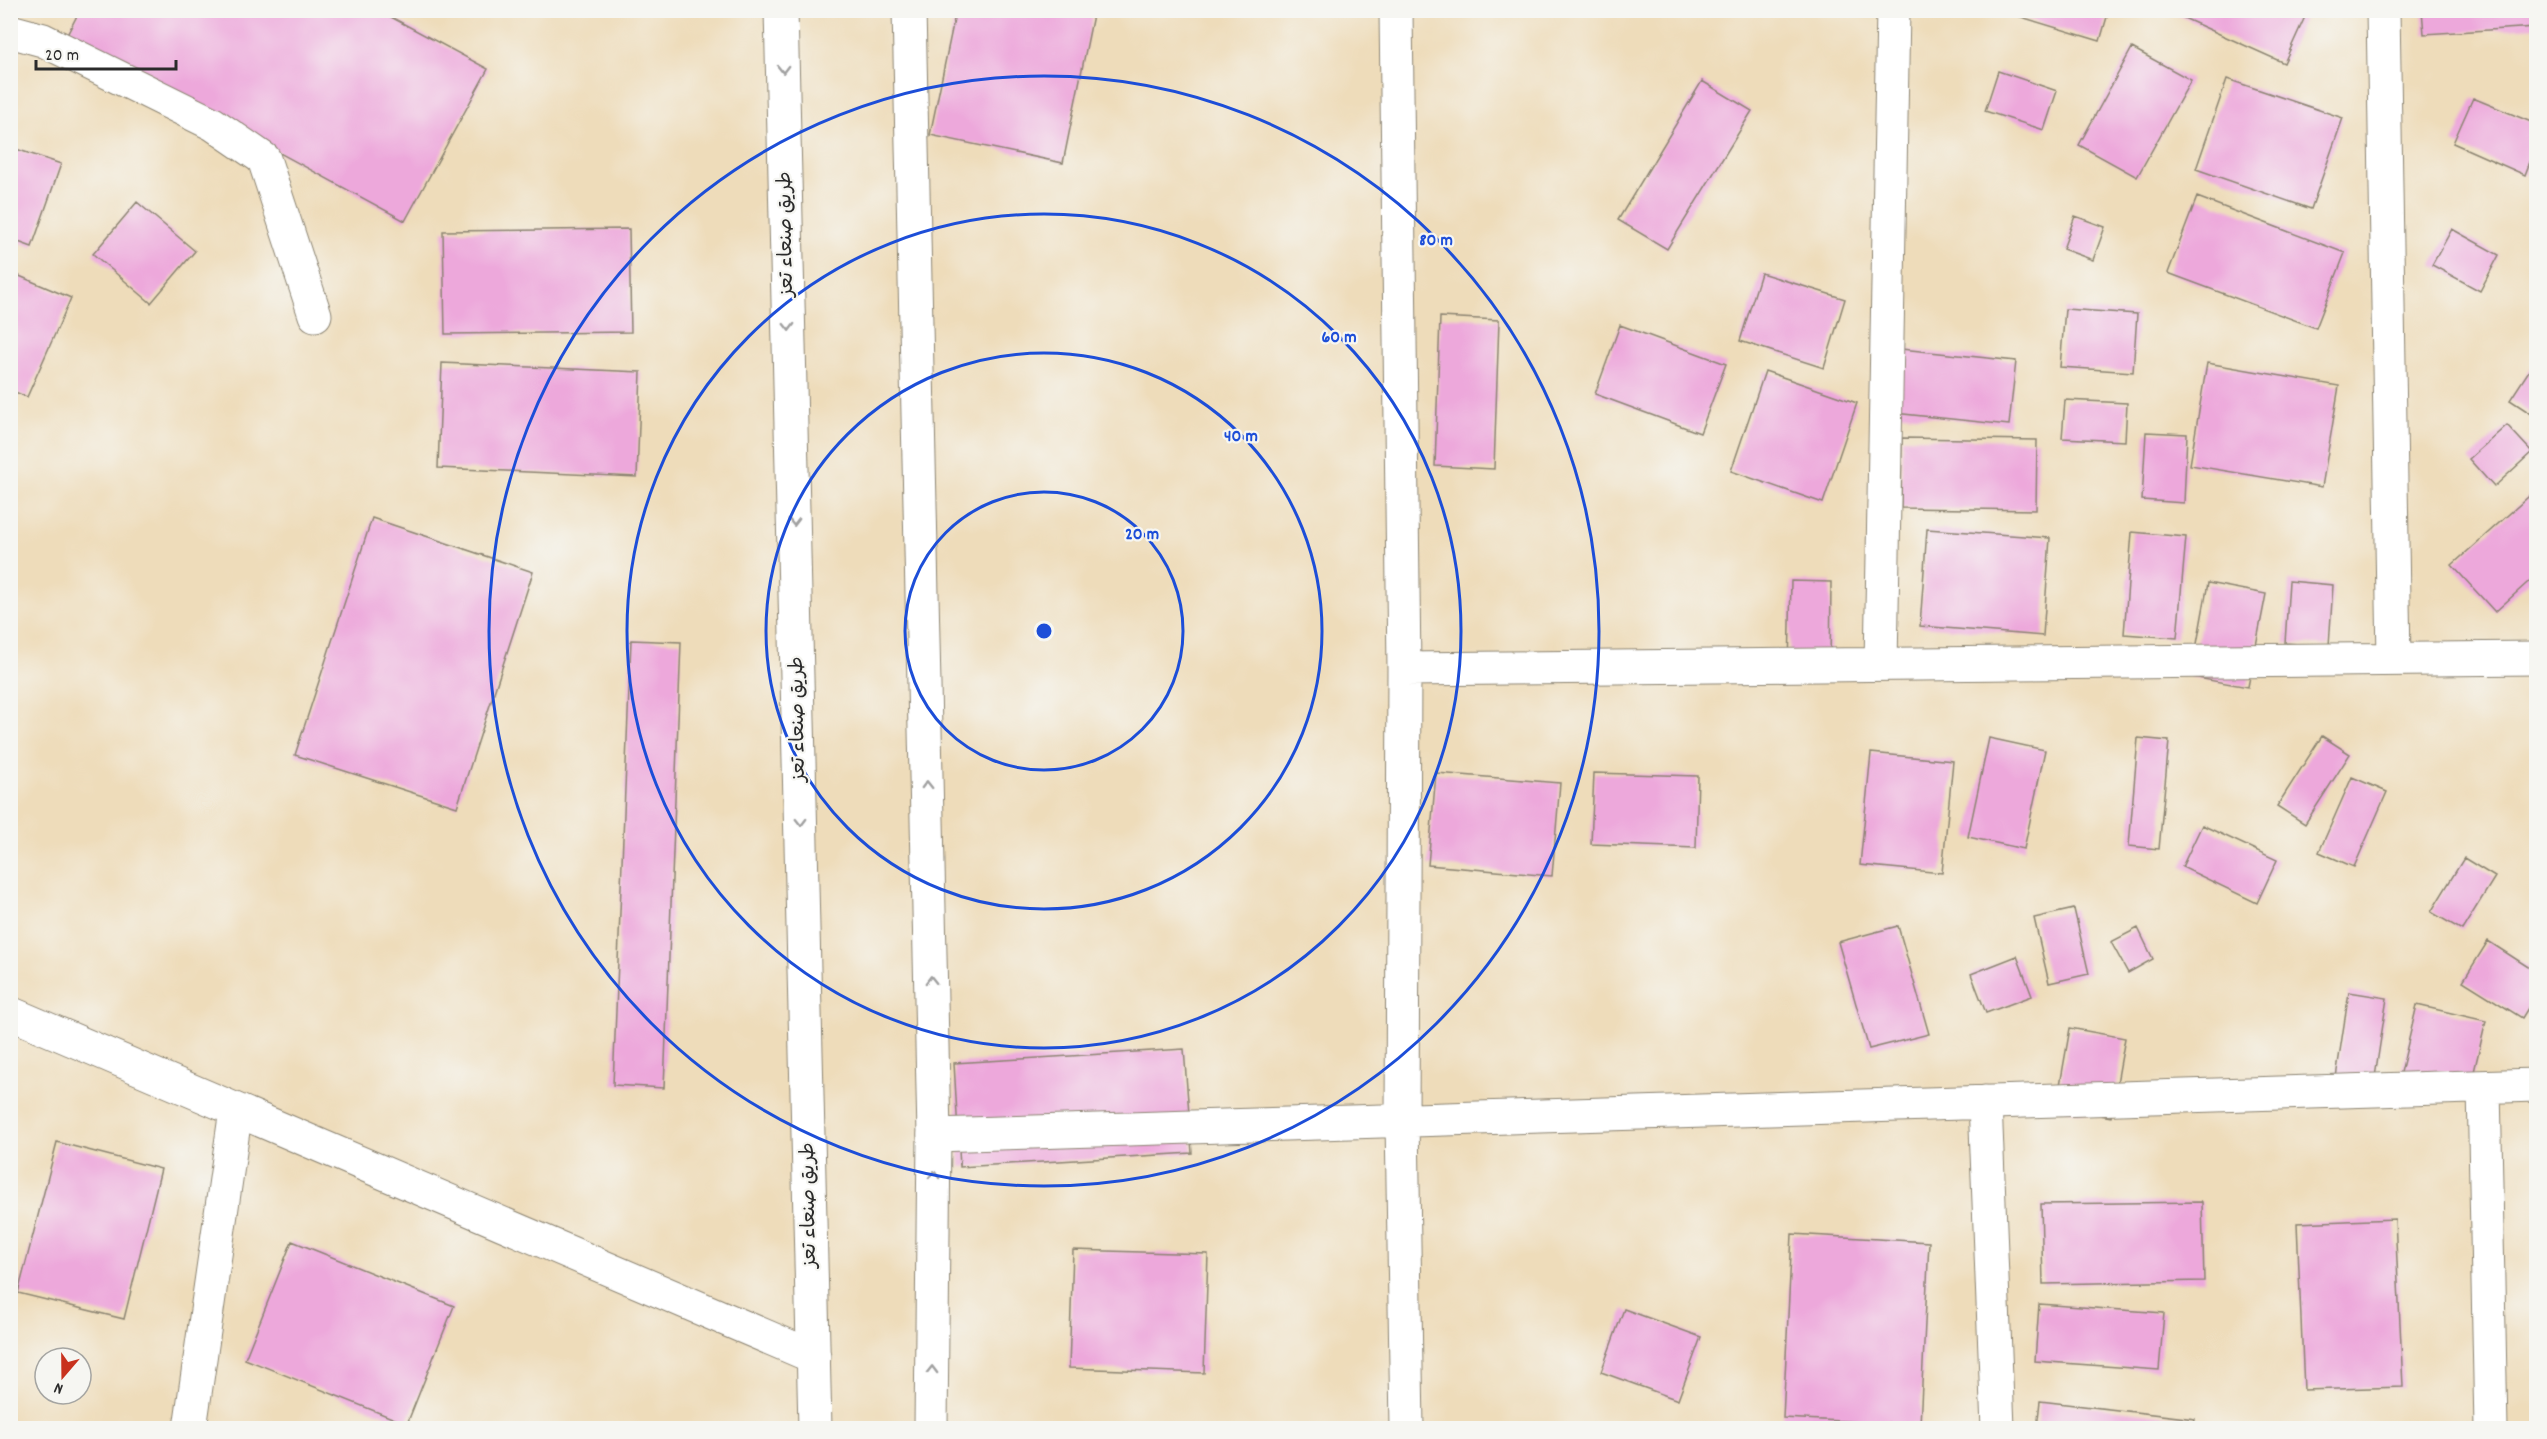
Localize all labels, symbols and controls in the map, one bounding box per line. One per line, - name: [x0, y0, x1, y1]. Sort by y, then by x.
- scale bar: [36, 33, 176, 71]
- text: 20 m: [45, 44, 79, 69]
- one-way arrow: [777, 64, 789, 73]
- street label: طريق صنعاء تعز: [772, 171, 802, 299]
- text: 80 m: [1419, 229, 1453, 254]
- one-way arrow: [783, 322, 795, 331]
- text: 60 m: [1321, 326, 1357, 351]
- text: 40 m: [1224, 425, 1258, 450]
- one-way arrow: [788, 517, 800, 526]
- text: 20 m: [1125, 523, 1159, 548]
- centre of rings: [1034, 621, 1054, 641]
- street label: طريق صنعاء تعز: [784, 656, 814, 784]
- one-way arrow: [920, 781, 933, 790]
- one-way arrow: [795, 817, 807, 826]
- one-way arrow: [925, 976, 937, 985]
- street label: طريق صنعاء تعز: [795, 1142, 825, 1270]
- one-way arrow: [928, 1171, 940, 1180]
- north arrow: [33, 1346, 93, 1406]
- one-way arrow: [926, 1366, 938, 1375]
- text: N: [51, 1376, 66, 1400]

